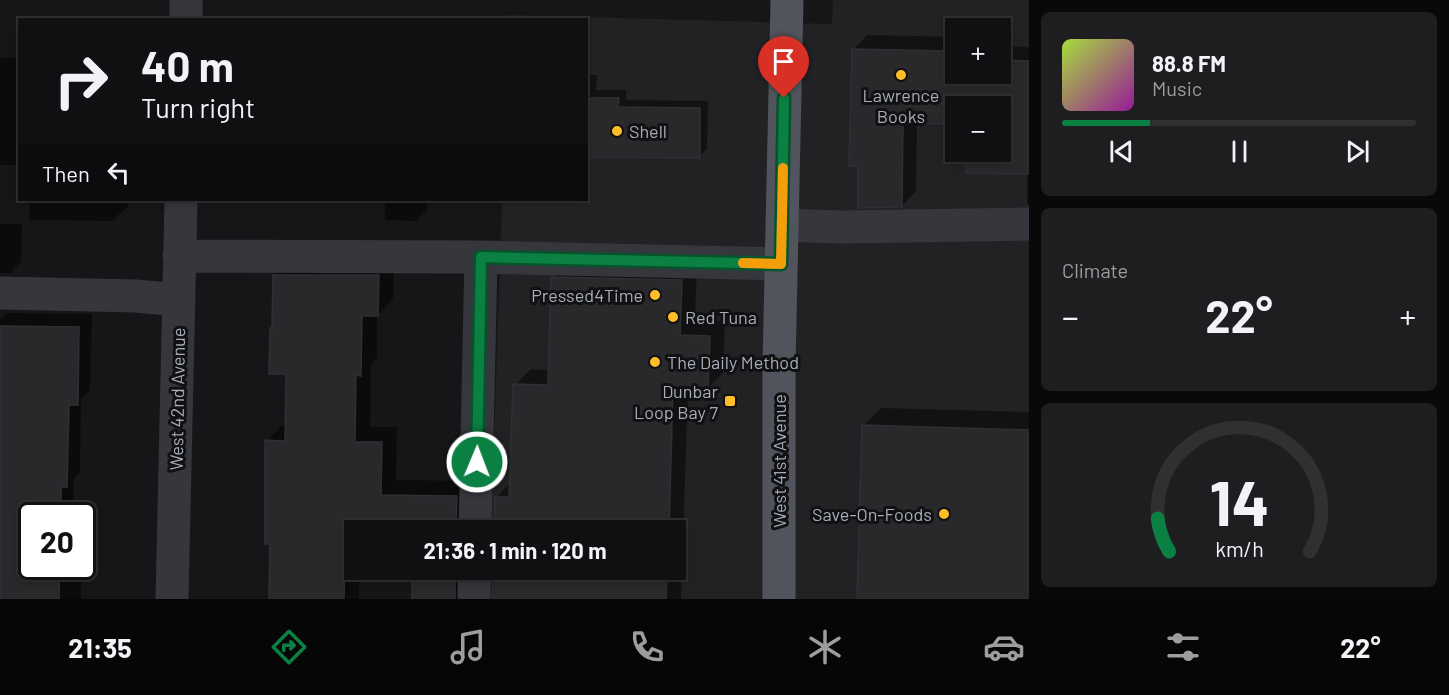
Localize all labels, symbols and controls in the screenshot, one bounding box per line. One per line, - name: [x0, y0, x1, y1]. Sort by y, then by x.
- map controls: [945, 18, 1011, 162]
- button: +: [945, 18, 1011, 84]
- pin: [758, 36, 809, 98]
- text: 40 m: [141, 40, 234, 90]
- icon: right: [42, 42, 120, 120]
- icon: arrive: [767, 45, 800, 78]
- text: 88.8 FM: [1152, 50, 1226, 76]
- marker: Lawrence Books: [894, 68, 908, 82]
- text: Music: [1152, 76, 1202, 100]
- place label: Lawrence Books: [863, 84, 939, 127]
- text: Turn right: [141, 91, 255, 123]
- button: −: [945, 96, 1011, 162]
- place label: Shell: [629, 120, 667, 142]
- marker: Shell: [610, 124, 624, 138]
- icon: previous: [1105, 135, 1138, 168]
- icon: pause: [1223, 135, 1256, 168]
- icon: next: [1341, 135, 1374, 168]
- icon: left: [102, 156, 135, 189]
- text: Then: [42, 160, 90, 186]
- text: Climate: [1062, 258, 1128, 282]
- place label: Pressed4Time: [531, 284, 643, 306]
- marker: Pressed4Time: [648, 288, 662, 302]
- text: 22°: [1205, 288, 1273, 342]
- text: −: [1062, 296, 1079, 336]
- text: +: [1399, 296, 1416, 336]
- place label: Red Tuna: [685, 306, 757, 328]
- marker: Red Tuna: [666, 310, 680, 324]
- street label: West 42nd Avenue: [165, 327, 189, 471]
- place label: The Daily Method: [667, 351, 799, 373]
- marker: The Daily Method: [648, 355, 662, 369]
- place label: Dunbar Loop Bay 7: [634, 380, 718, 423]
- marker: Dunbar Loop Bay 7: [723, 394, 737, 408]
- street label: West 41st Avenue: [768, 394, 790, 528]
- position arrow: [445, 430, 509, 494]
- text: 14: [1209, 464, 1269, 538]
- speed limit sign: 20: [18, 502, 96, 580]
- place label: Save-On-Foods: [812, 503, 932, 525]
- marker: Save-On-Foods: [937, 507, 951, 521]
- text: 21:36 · 1 min · 120 m: [423, 537, 607, 563]
- text: km/h: [1215, 537, 1263, 562]
- icon: directions: [268, 626, 310, 668]
- icon: music: [447, 626, 489, 668]
- icon: phone: [626, 626, 668, 668]
- icon: climate: [804, 626, 846, 668]
- icon: car: [983, 626, 1025, 668]
- icon: filters: [1162, 626, 1204, 668]
- text: 21:35: [68, 631, 132, 663]
- text: 22°: [1340, 631, 1381, 663]

